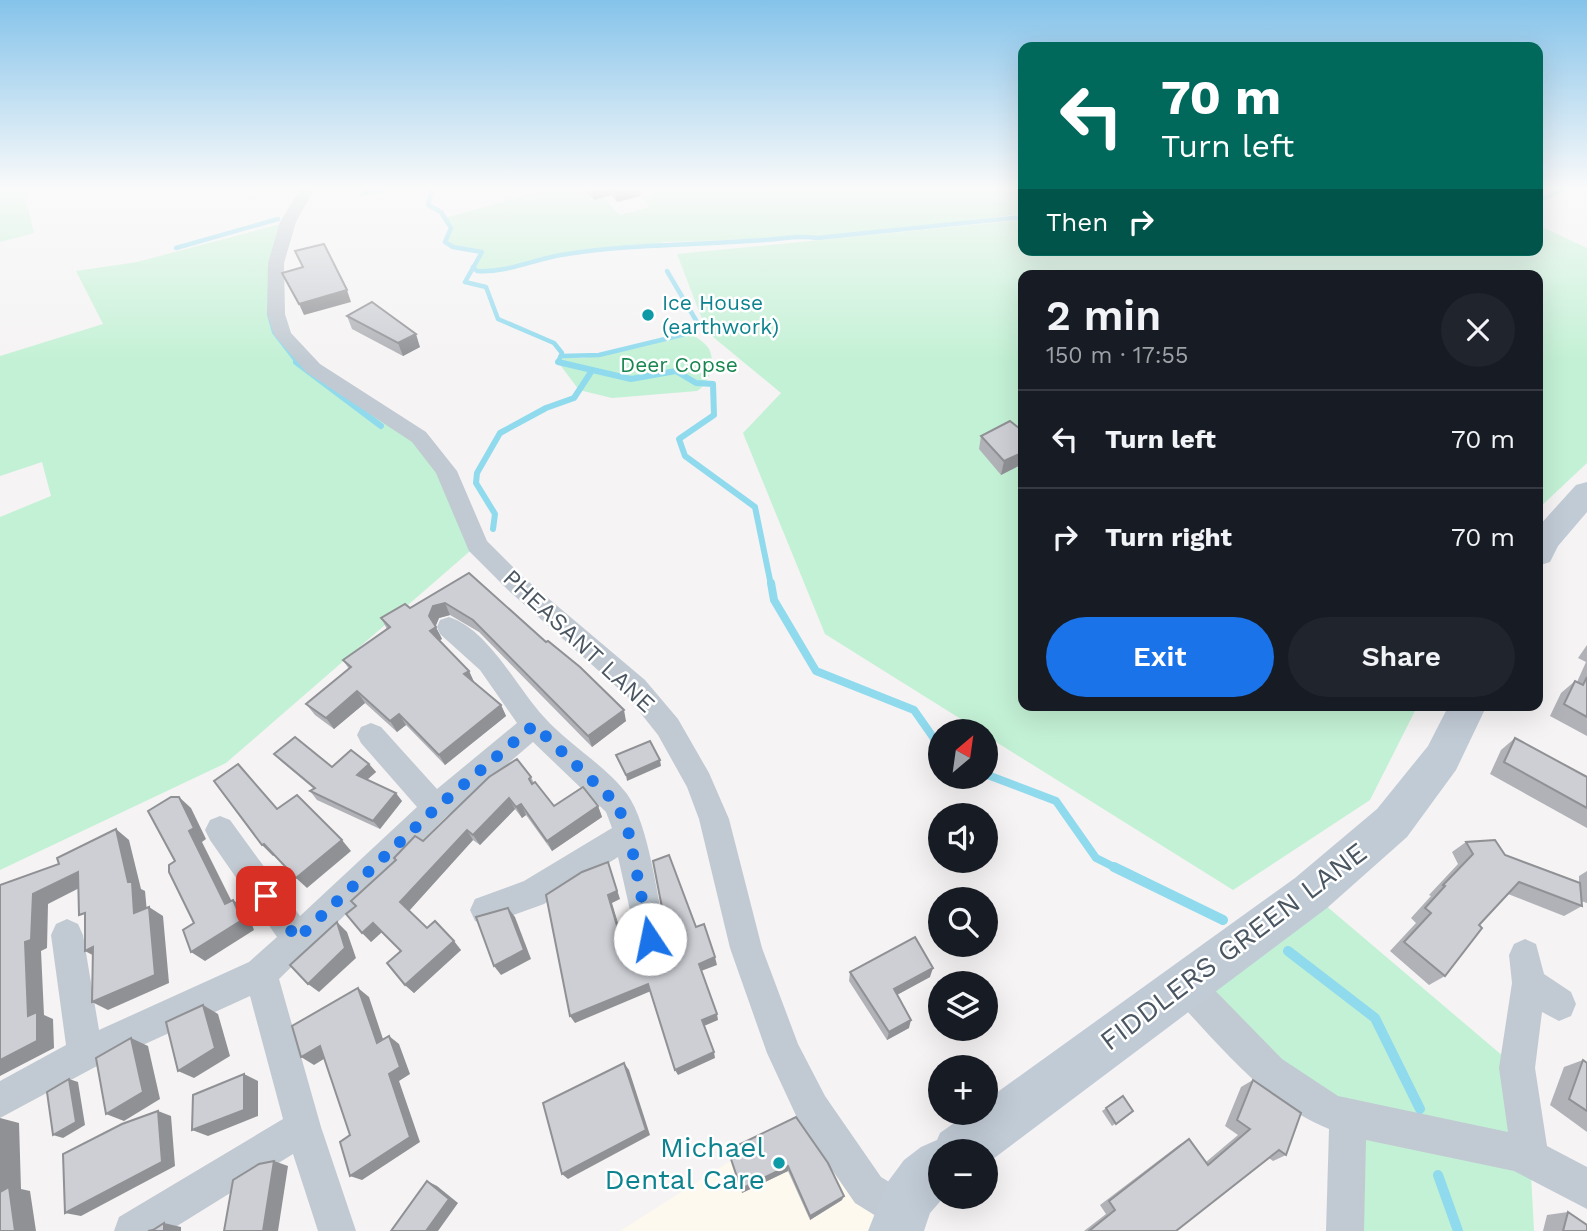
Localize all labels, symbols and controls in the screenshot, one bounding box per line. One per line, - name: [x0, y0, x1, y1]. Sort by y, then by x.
- text: 70 m: [1161, 68, 1281, 126]
- icon: left: [1046, 70, 1137, 161]
- text: Turn left: [1161, 127, 1294, 165]
- icon: right: [1122, 203, 1160, 241]
- text: Then: [1046, 207, 1108, 237]
- place label: Ice House (earthwork): [662, 290, 779, 339]
- text: 2 min: [1046, 291, 1161, 340]
- button: close: [1441, 293, 1515, 367]
- marker: Ice House (earthwork): [640, 307, 656, 323]
- text: 150 m · 17:55: [1046, 342, 1188, 369]
- park label: Deer Copse: [620, 352, 738, 377]
- icon: left: [1046, 420, 1084, 458]
- text: Turn left: [1105, 424, 1216, 454]
- text: 70 m: [1451, 424, 1515, 454]
- icon: right: [1046, 518, 1084, 556]
- text: Turn right: [1105, 522, 1232, 552]
- text: 70 m: [1451, 522, 1515, 552]
- street label: PHEASANT LANE: [497, 564, 661, 718]
- button: Exit: [1046, 617, 1274, 697]
- button: Share: [1288, 617, 1515, 697]
- north arrow: [928, 719, 998, 789]
- map controls: [928, 719, 998, 1209]
- button: sound: [928, 803, 998, 873]
- street label: FIDDLERS GREEN LANE: [1094, 835, 1373, 1057]
- pin: [236, 866, 296, 926]
- icon: arrive: [247, 877, 285, 915]
- button: search: [928, 887, 998, 957]
- position arrow: [613, 902, 687, 976]
- button: layers: [928, 971, 998, 1041]
- button: +: [928, 1055, 998, 1125]
- place label: Michael Dental Care: [605, 1131, 765, 1196]
- button: −: [928, 1139, 998, 1209]
- marker: Michael Dental Care: [771, 1155, 787, 1171]

